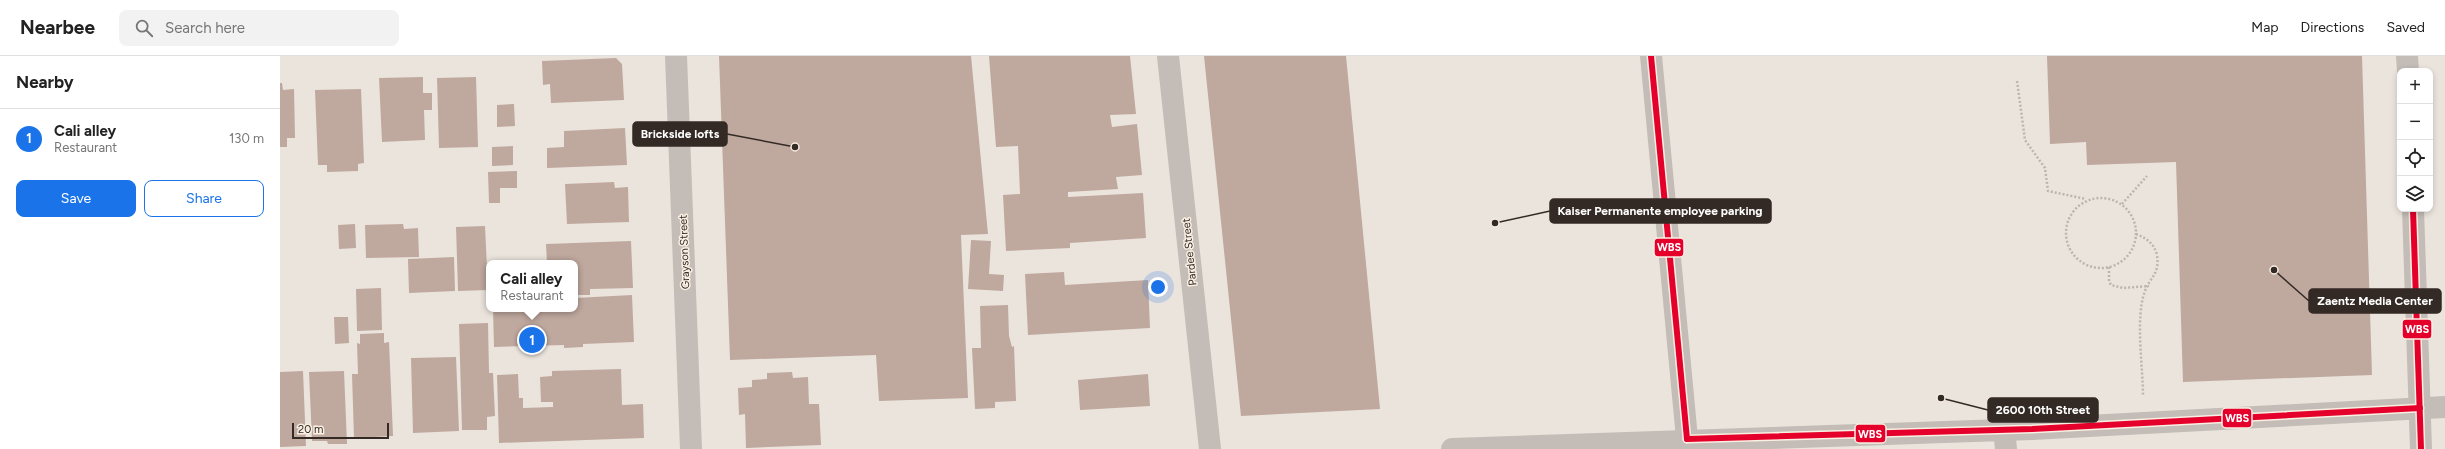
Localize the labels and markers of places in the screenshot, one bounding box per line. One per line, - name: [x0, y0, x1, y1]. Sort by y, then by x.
- callout: Brickside lofts: [633, 122, 727, 146]
- callout: Kaiser Permanente employee parking: [1550, 199, 1771, 223]
- callout: Zaentz Media Center: [2309, 289, 2441, 313]
- pin: 1: [519, 325, 545, 355]
- callout: 2600 10th Street: [1988, 398, 2098, 422]

